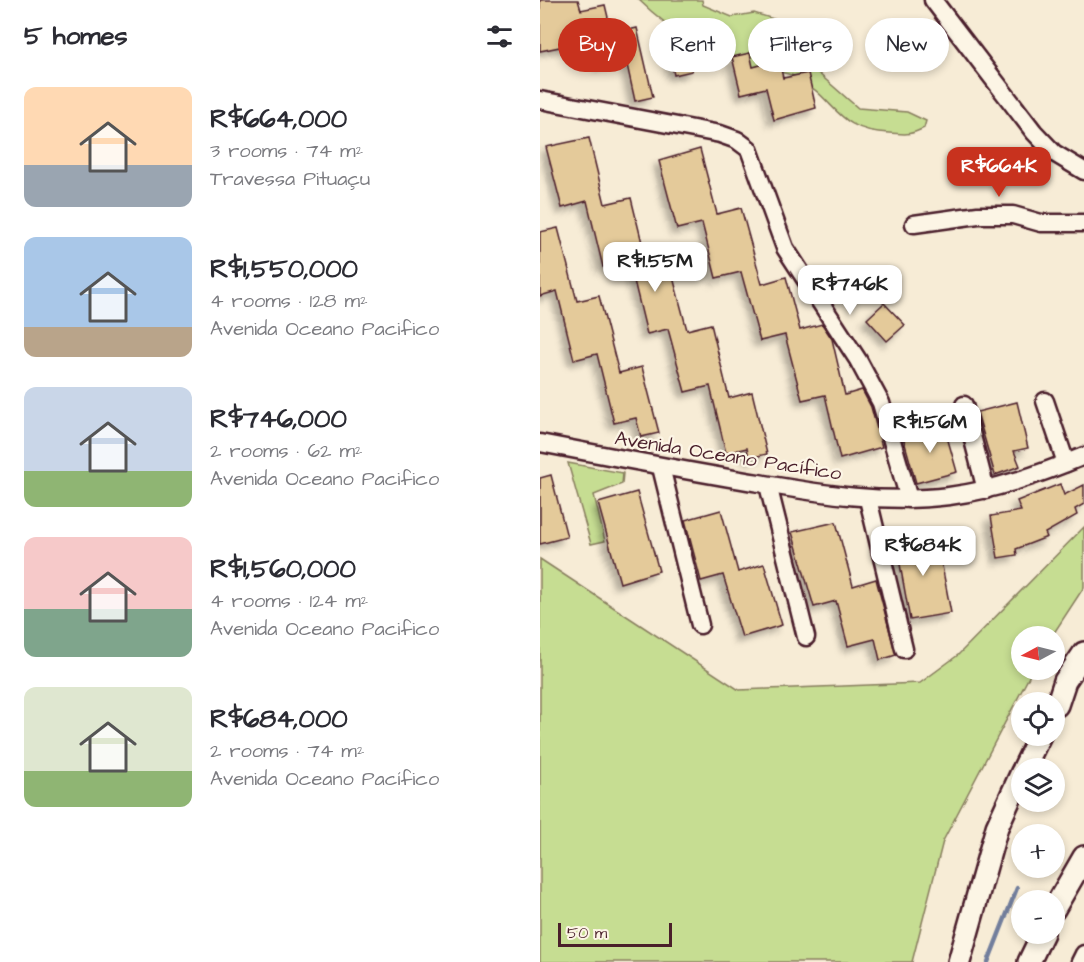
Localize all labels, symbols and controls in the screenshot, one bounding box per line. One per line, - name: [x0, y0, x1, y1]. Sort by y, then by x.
- text: 5 homes: [24, 18, 128, 54]
- chip: Buy: [558, 18, 637, 72]
- chip: Rent: [649, 18, 736, 72]
- chip: Filters: [748, 18, 853, 72]
- chip: New: [865, 18, 949, 72]
- icon: filters: [483, 20, 516, 53]
- text: R$664,000: [210, 101, 347, 137]
- icon: home: [72, 111, 144, 183]
- text: 3 rooms · 74 m²: [210, 137, 363, 165]
- pin: R$664K: [950, 147, 1048, 198]
- text: R$664K: [961, 152, 1037, 180]
- text: Travessa Pituaçu: [210, 165, 370, 193]
- pin: R$1.55M: [600, 242, 710, 293]
- text: R$1.55M: [617, 247, 693, 275]
- text: R$1,550,000: [210, 251, 358, 287]
- icon: home: [72, 261, 144, 333]
- pin: R$746K: [801, 265, 899, 316]
- text: R$746K: [812, 270, 888, 298]
- text: 4 rooms · 128 m²: [210, 287, 368, 315]
- text: Avenida Oceano Pacifico: [210, 315, 439, 343]
- text: R$746,000: [210, 401, 347, 437]
- pin: R$1.56M: [875, 403, 985, 454]
- text: R$1.56M: [893, 408, 967, 436]
- icon: home: [72, 411, 144, 483]
- street label: Avenida Oceano Pacífico: [613, 424, 843, 488]
- text: 2 rooms · 62 m²: [210, 437, 362, 465]
- text: Avenida Oceano Pacifico: [210, 465, 439, 493]
- pin: R$684K: [874, 526, 972, 577]
- text: R$684K: [885, 531, 961, 559]
- text: R$1,560,000: [210, 551, 356, 587]
- icon: home: [72, 561, 144, 633]
- text: 4 rooms · 124 m²: [210, 587, 368, 615]
- text: Avenida Oceano Pacifico: [210, 615, 439, 643]
- north arrow: [1011, 626, 1065, 680]
- map controls: [1011, 626, 1065, 944]
- button: locate: [1011, 692, 1065, 746]
- text: R$684,000: [210, 701, 348, 737]
- icon: home: [72, 711, 144, 783]
- text: 2 rooms · 74 m²: [210, 737, 364, 765]
- button: layers: [1011, 758, 1065, 812]
- text: Avenida Oceano Pacífico: [210, 765, 439, 793]
- button: +: [1011, 824, 1065, 878]
- button: −: [1011, 890, 1065, 944]
- scale bar: [558, 920, 672, 948]
- text: 50 m: [567, 922, 607, 944]

